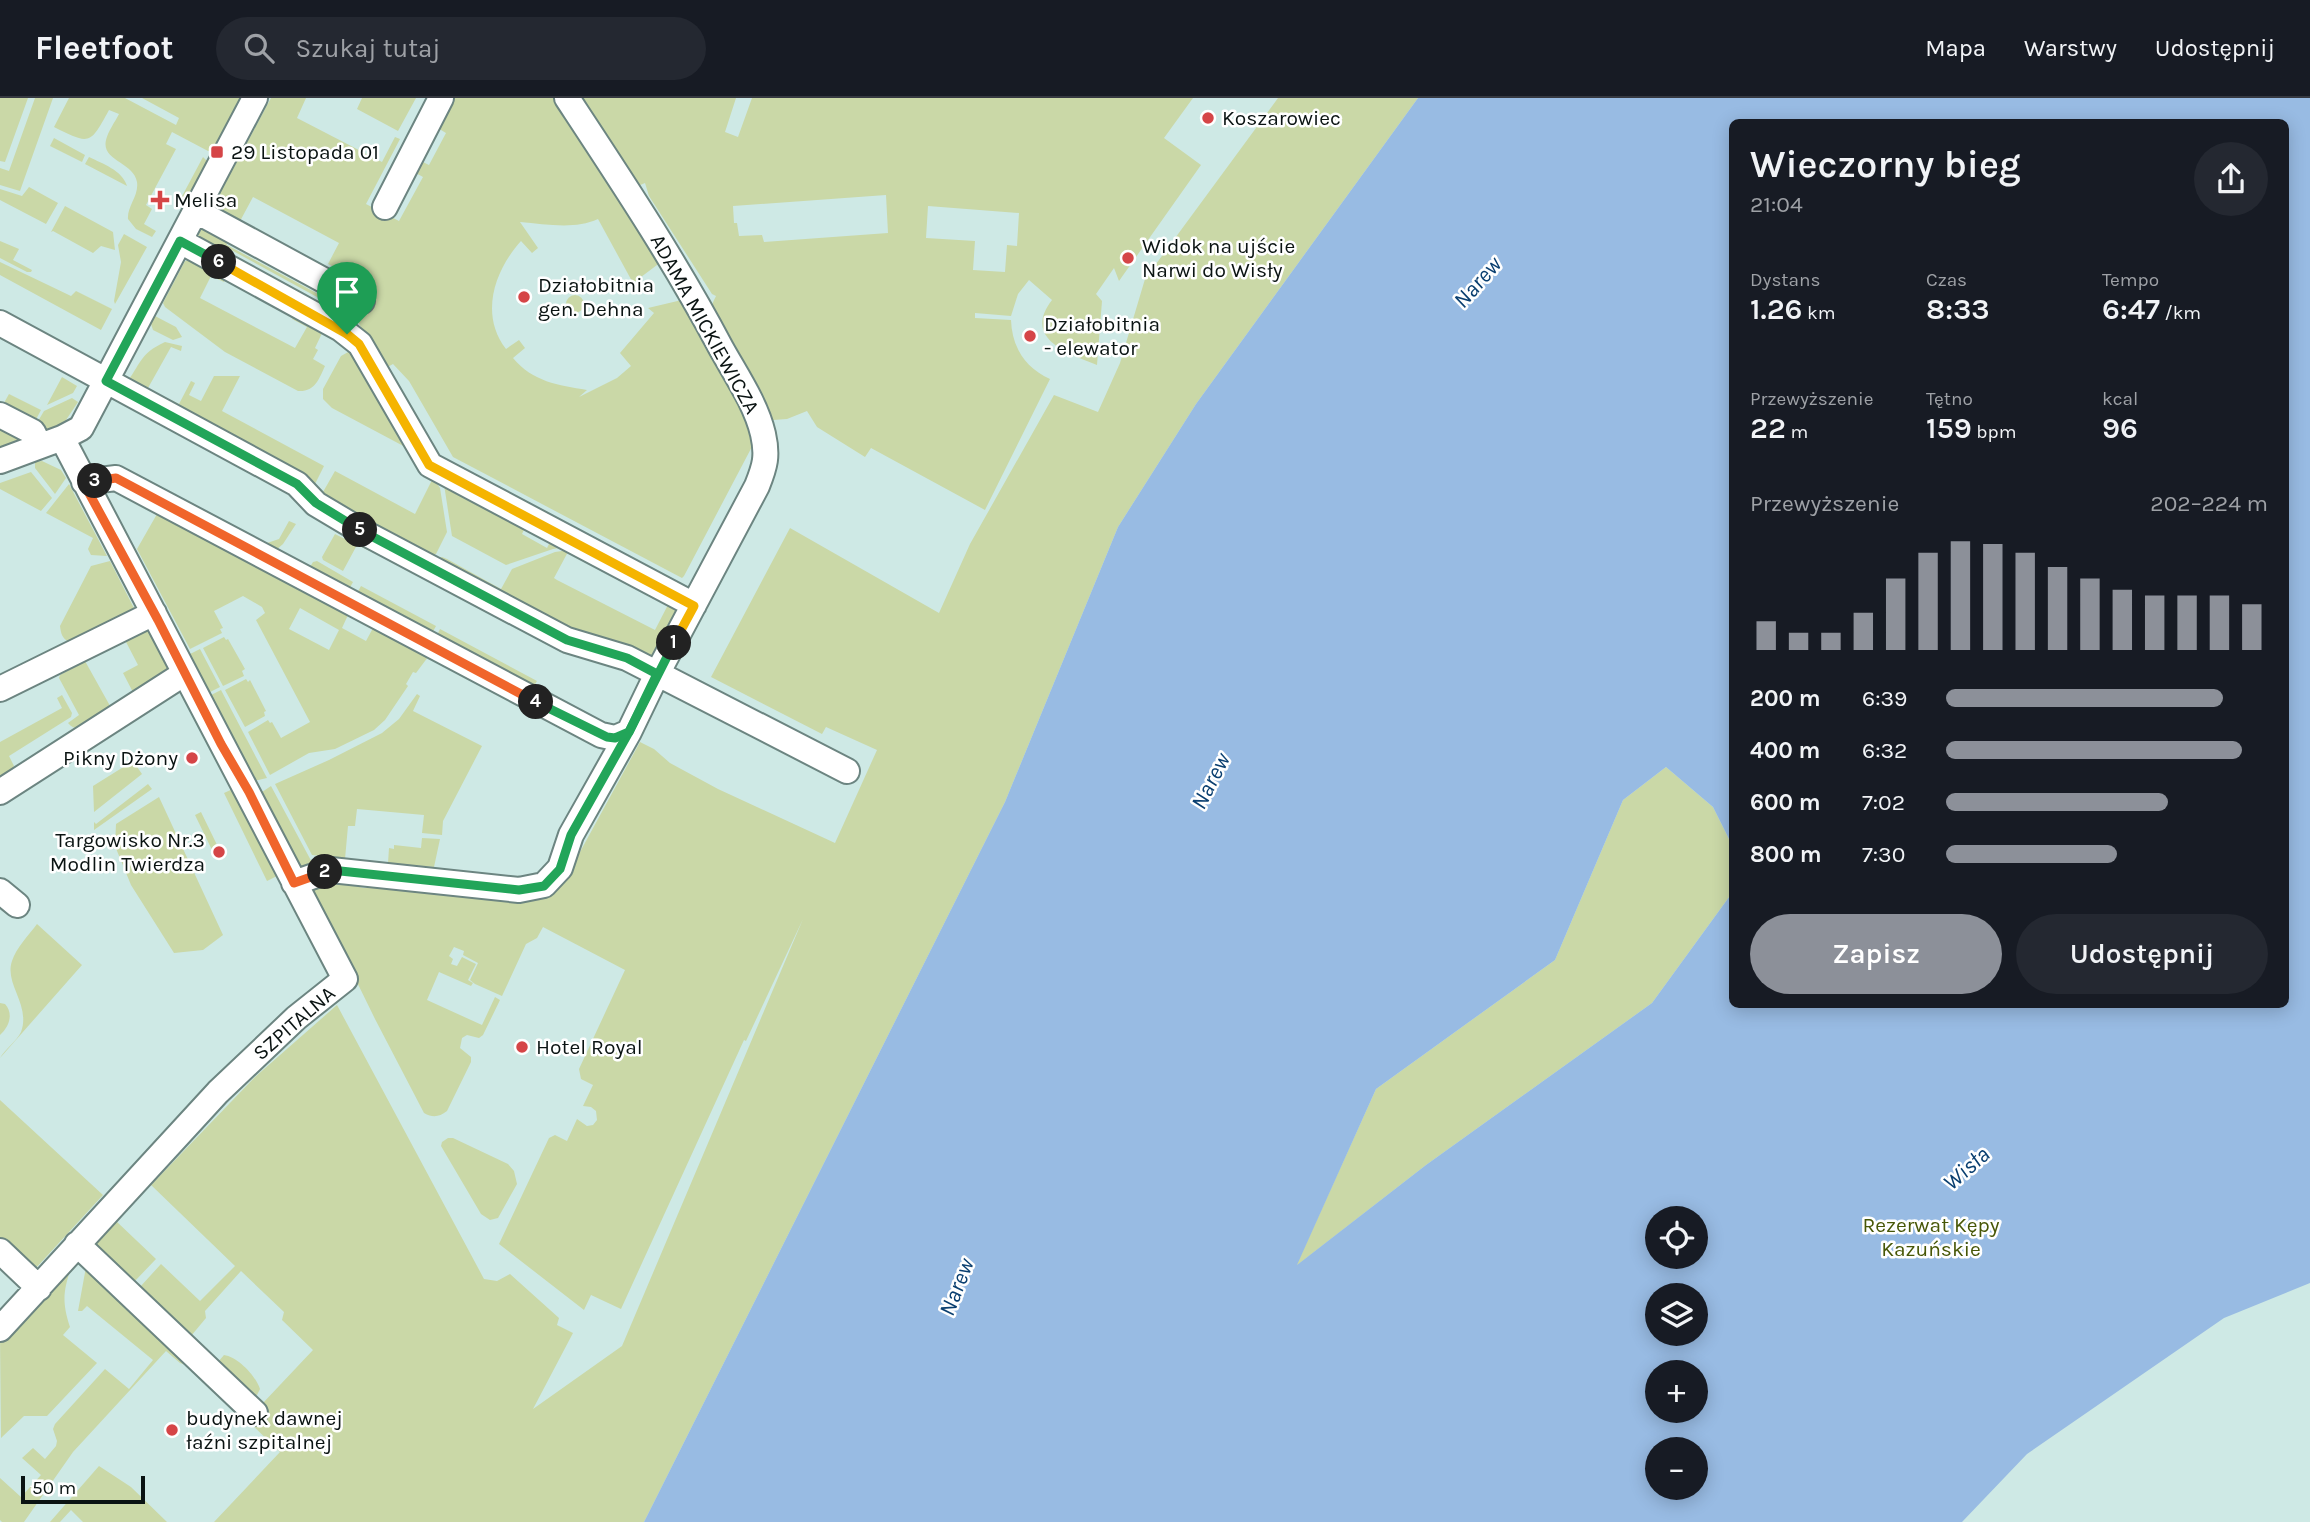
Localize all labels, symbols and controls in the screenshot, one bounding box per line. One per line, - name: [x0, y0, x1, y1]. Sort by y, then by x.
- search box: [216, 17, 706, 80]
- text: Fleetfoot: [35, 29, 174, 67]
- icon: search: [240, 29, 278, 67]
- text: Szukaj tutaj: [296, 33, 440, 64]
- text: Mapa: [1925, 34, 1986, 62]
- text: Warstwy: [2024, 34, 2117, 62]
- text: Udostępnij: [2155, 34, 2275, 62]
- place label: Koszarowiec: [1222, 106, 1341, 130]
- marker: Koszarowiec: [1200, 110, 1216, 126]
- place label: 29 Listopada 01: [231, 140, 379, 164]
- text: Wieczorny bieg: [1750, 142, 2021, 187]
- button: share: [2194, 142, 2268, 216]
- marker: 29 Listopada 01: [209, 144, 225, 160]
- place label: Melisa: [174, 188, 237, 212]
- text: 21:04: [1750, 191, 1803, 218]
- marker: Melisa: [152, 192, 168, 208]
- street label: ADAMA MICKIEWICZA: [646, 230, 764, 418]
- place label: Widok na ujście Narwi do Wisły: [1142, 234, 1295, 282]
- pin: 6: [202, 244, 236, 280]
- text: 6: [213, 250, 224, 272]
- marker: Widok na ujście Narwi do Wisły: [1120, 250, 1136, 266]
- water label: Narew: [1448, 250, 1508, 314]
- pin: [317, 262, 377, 334]
- text: Dystans: [1750, 269, 1820, 291]
- text: Czas: [1926, 269, 1967, 291]
- text: Tempo: [2102, 269, 2159, 291]
- icon: arrive: [328, 273, 366, 311]
- place label: Działobitnia gen. Dehna: [538, 273, 654, 321]
- marker: Działobitnia gen. Dehna: [516, 289, 532, 305]
- text: 1.26: [1750, 291, 1803, 327]
- text: 8:33: [1926, 291, 1990, 327]
- text: 6:47: [2102, 291, 2160, 327]
- text: km: [1803, 302, 1836, 324]
- text: /km: [2160, 302, 2201, 324]
- place label: Działobitnia - elewator: [1044, 312, 1160, 360]
- marker: Działobitnia - elewator: [1022, 328, 1038, 344]
- text: Przewyższenie: [1750, 388, 1873, 410]
- text: Tętno: [1926, 388, 1973, 410]
- text: kcal: [2102, 388, 2138, 410]
- text: 22: [1750, 410, 1786, 446]
- text: 159: [1926, 410, 1972, 446]
- text: 96: [2102, 410, 2138, 446]
- text: m: [1786, 421, 1808, 443]
- text: bpm: [1972, 421, 2017, 443]
- pin: 3: [78, 464, 112, 498]
- text: 3: [89, 469, 100, 491]
- text: Przewyższenie: [1750, 490, 1899, 517]
- text: 202–224 m: [2150, 490, 2268, 517]
- pin: 5: [342, 512, 378, 548]
- text: 5: [354, 518, 365, 540]
- pin: 1: [656, 626, 692, 660]
- text: 1: [670, 631, 677, 653]
- pin: 4: [518, 684, 554, 720]
- text: 200 m: [1750, 685, 1821, 712]
- text: 6:39: [1862, 685, 1907, 712]
- text: 4: [530, 690, 541, 712]
- text: 400 m: [1750, 737, 1820, 764]
- text: 6:32: [1862, 737, 1907, 764]
- place label: Pikny Dżony: [63, 746, 178, 770]
- water label: Narew: [1185, 748, 1236, 814]
- marker: Pikny Dżony: [184, 750, 200, 766]
- text: 600 m: [1750, 789, 1821, 816]
- text: 7:02: [1862, 789, 1905, 816]
- place label: Targowisko Nr.3 Modlin Twierdza: [50, 828, 205, 876]
- text: 800 m: [1750, 841, 1822, 868]
- text: 7:30: [1862, 841, 1905, 868]
- marker: Targowisko Nr.3 Modlin Twierdza: [211, 844, 227, 860]
- pin: 2: [308, 854, 342, 890]
- text: 2: [319, 860, 330, 882]
- button: Zapisz: [1750, 914, 2002, 994]
- button: Udostępnij: [2016, 914, 2268, 994]
- street label: SZPITALNA: [248, 981, 340, 1065]
- place label: Hotel Royal: [536, 1035, 643, 1059]
- marker: Hotel Royal: [514, 1039, 530, 1055]
- water label: Wisła: [1937, 1141, 1995, 1196]
- map controls: [1645, 1206, 1708, 1500]
- button: locate: [1645, 1206, 1708, 1269]
- park label: Rezerwat Kępy Kazuńskie: [1862, 1213, 2000, 1261]
- water label: Narew: [933, 1254, 980, 1320]
- button: layers: [1645, 1283, 1708, 1346]
- button: +: [1645, 1360, 1708, 1423]
- place label: budynek dawnej łaźni szpitalnej: [186, 1406, 343, 1454]
- marker: budynek dawnej łaźni szpitalnej: [164, 1422, 180, 1438]
- button: −: [1645, 1437, 1708, 1500]
- scale bar: [21, 1473, 145, 1505]
- text: 50 m: [32, 1477, 76, 1499]

